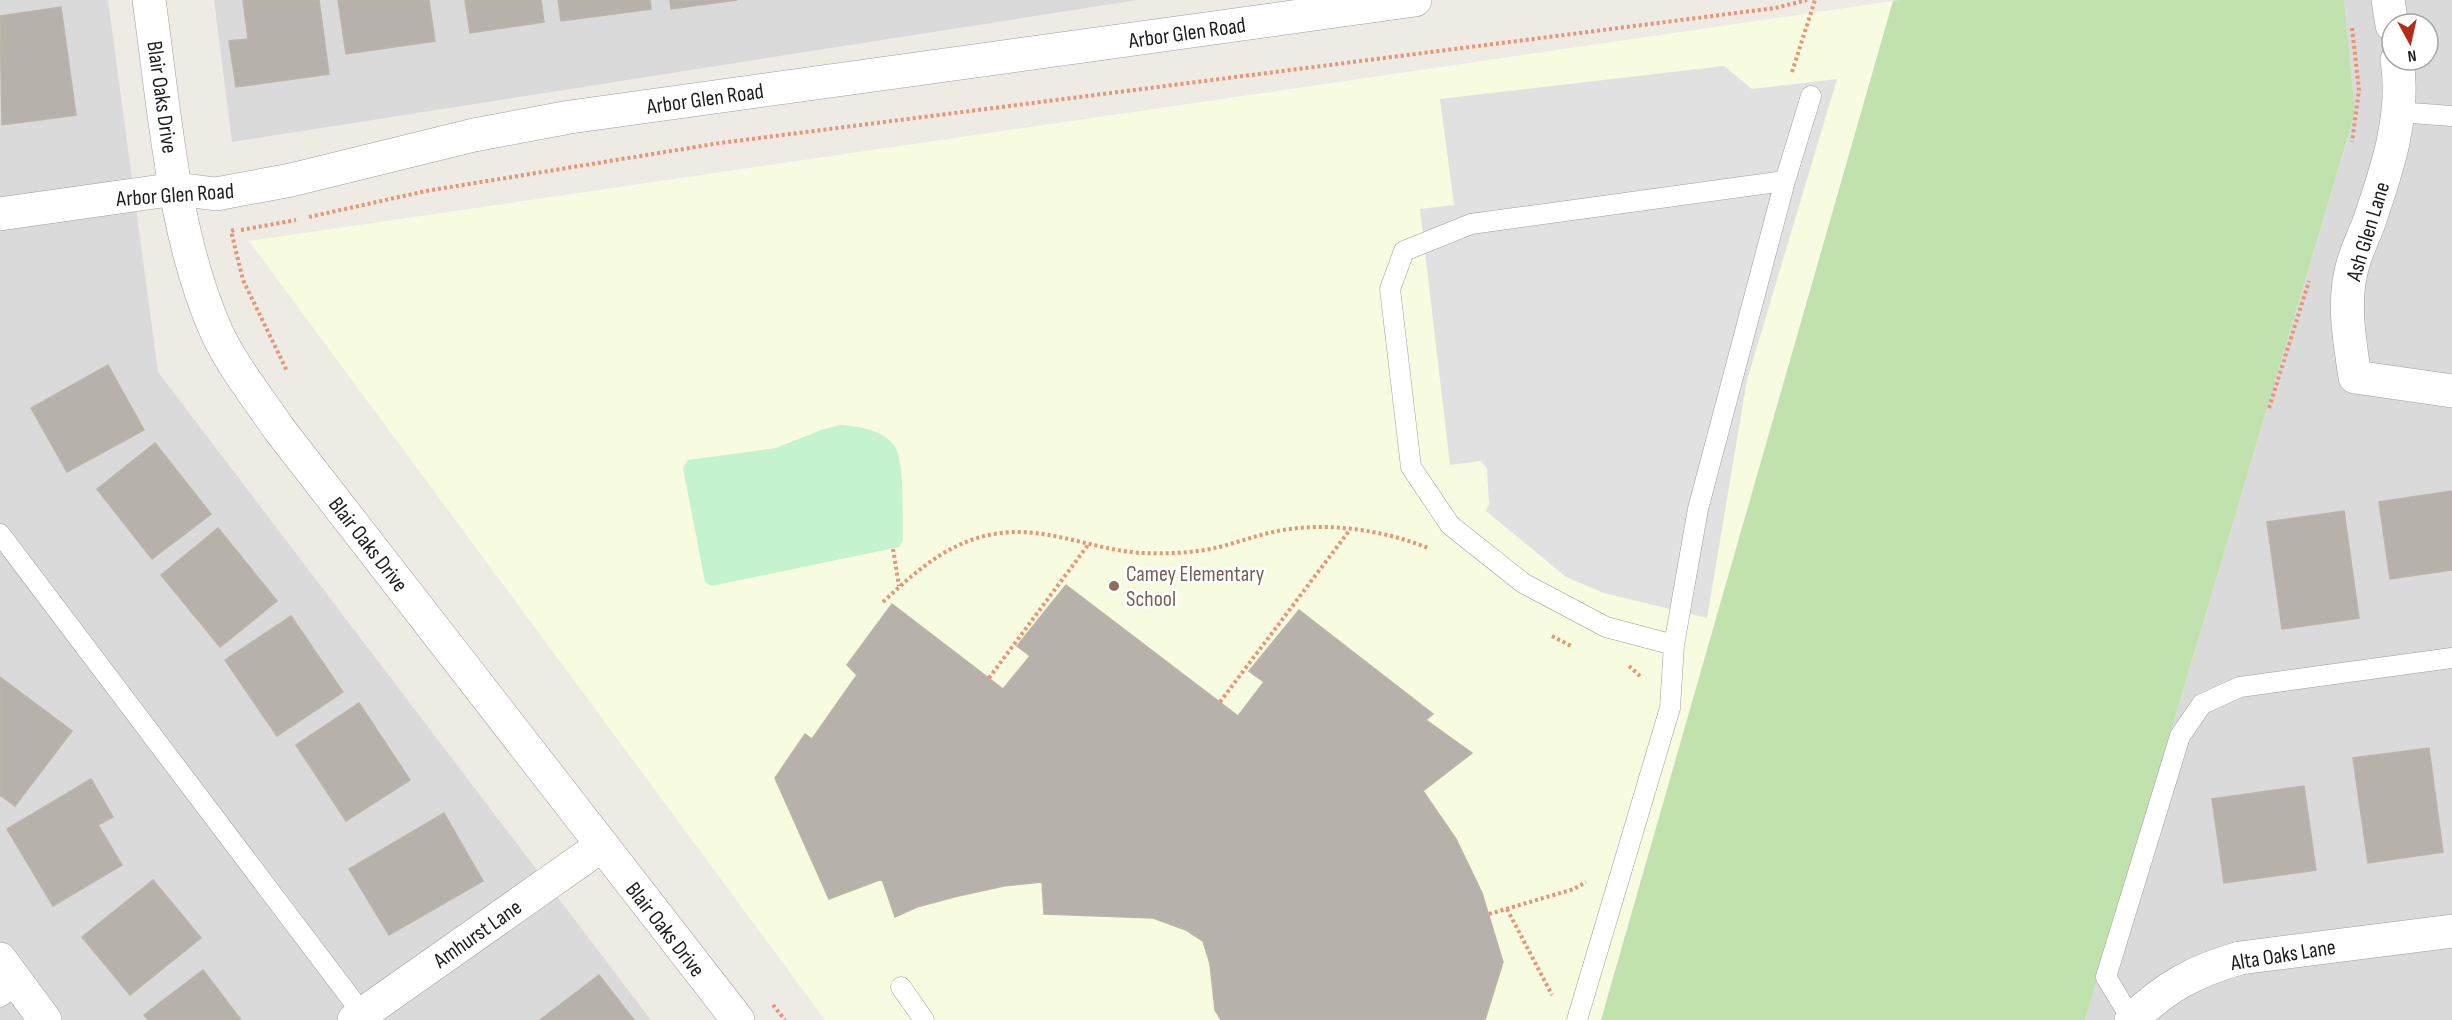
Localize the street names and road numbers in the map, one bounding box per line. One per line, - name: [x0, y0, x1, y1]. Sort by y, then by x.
- street label: Arbor Glen Road: [1126, 12, 1247, 55]
- street label: Blair Oaks Drive: [140, 39, 183, 155]
- street label: Arbor Glen Road: [644, 78, 765, 121]
- street label: Arbor Glen Road: [114, 178, 235, 213]
- street label: Ash Glen Lane: [2340, 179, 2396, 285]
- street label: Blair Oaks Drive: [322, 492, 413, 598]
- street label: Blair Oaks Drive: [619, 877, 710, 983]
- street label: Amhurst Lane: [428, 894, 527, 975]
- street label: Alta Oaks Lane: [2228, 934, 2338, 977]

